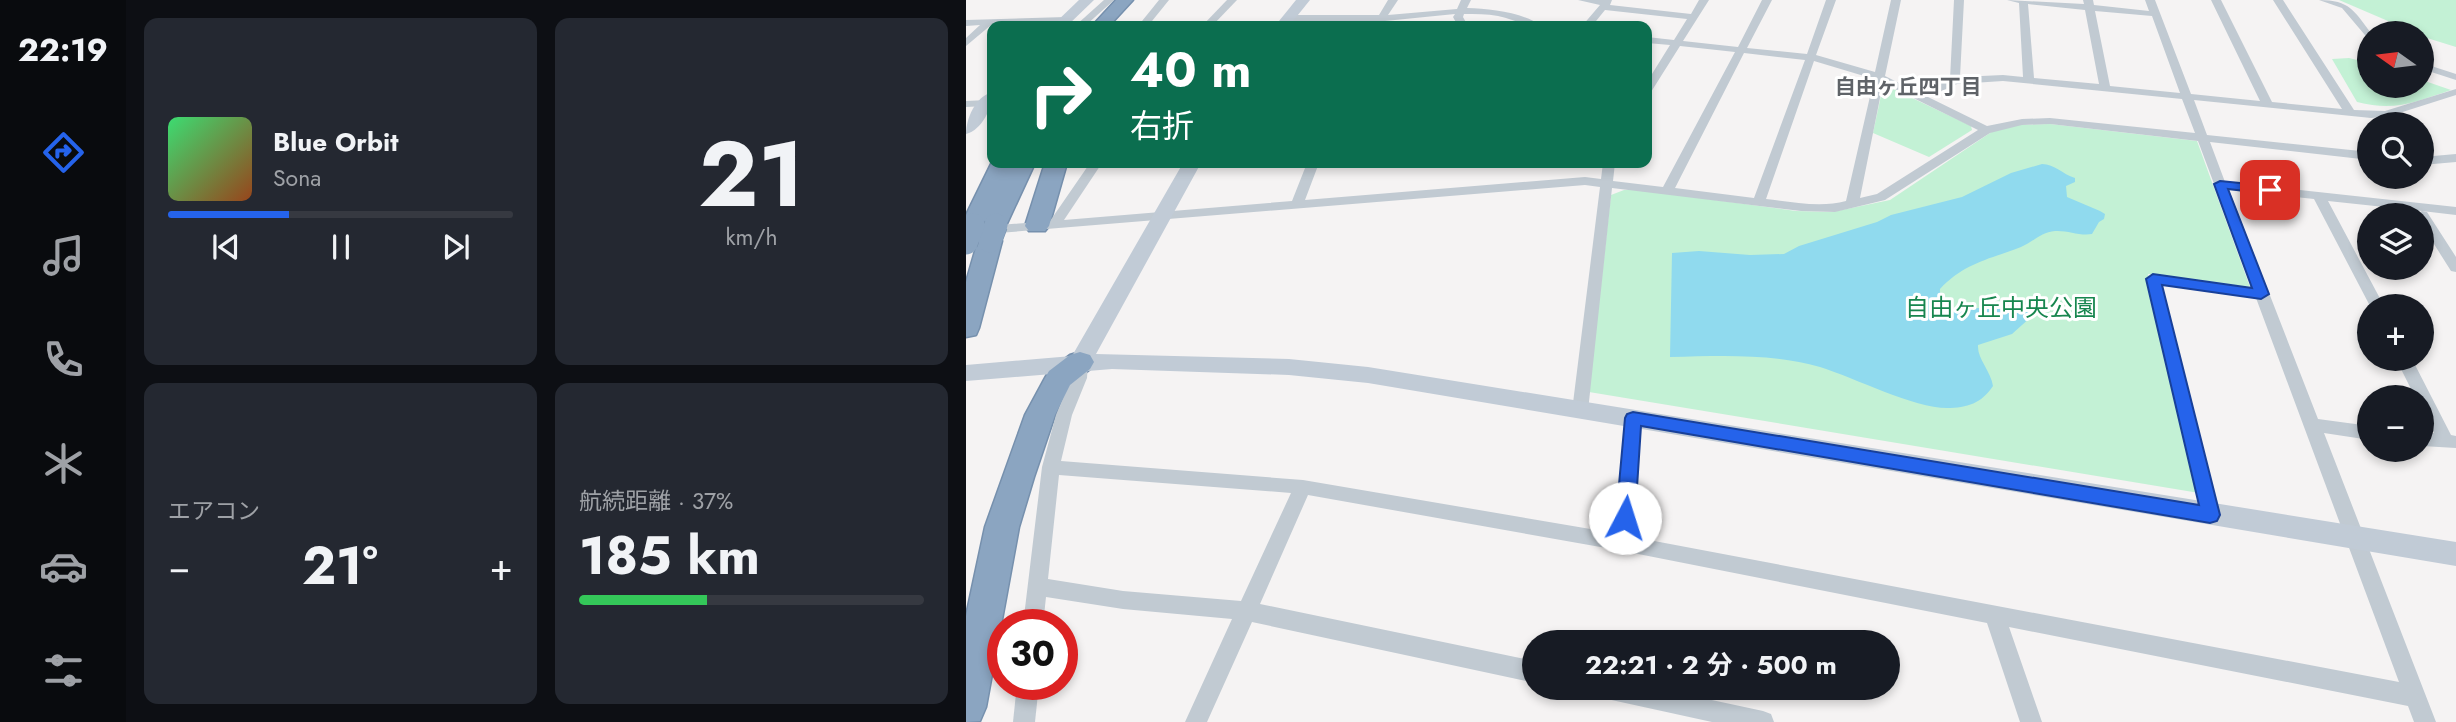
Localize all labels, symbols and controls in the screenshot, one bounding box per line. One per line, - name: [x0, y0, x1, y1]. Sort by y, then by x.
- north arrow: [2357, 21, 2434, 98]
- map controls: [2357, 21, 2434, 462]
- text: 22:19: [18, 27, 108, 73]
- text: 40 m: [1130, 35, 1252, 105]
- icon: right: [1015, 49, 1106, 140]
- district label: 自由ヶ丘四丁目: [1835, 72, 1982, 102]
- text: 右折: [1130, 103, 1194, 149]
- text: 21: [698, 109, 805, 240]
- button: search: [2357, 112, 2434, 189]
- text: Blue Orbit: [273, 123, 398, 161]
- icon: directions: [39, 128, 88, 177]
- pin: [2240, 160, 2300, 220]
- text: Sona: [273, 161, 321, 195]
- icon: arrive: [2251, 171, 2289, 209]
- button: layers: [2357, 203, 2434, 280]
- text: km/h: [726, 220, 777, 254]
- icon: previous: [207, 228, 245, 266]
- icon: pause: [322, 228, 360, 266]
- icon: next: [437, 228, 475, 266]
- icon: music: [39, 231, 88, 280]
- park label: 自由ヶ丘中央公園: [1905, 290, 2097, 325]
- button: +: [2357, 294, 2434, 371]
- icon: phone: [39, 335, 88, 384]
- button: −: [2357, 385, 2434, 462]
- icon: climate: [39, 439, 88, 488]
- position arrow: [1588, 481, 1662, 555]
- text: 航続距離 · 37%: [579, 484, 733, 518]
- text: エアコン: [168, 494, 260, 528]
- text: 185 km: [579, 518, 760, 594]
- text: 21°: [302, 528, 378, 604]
- text: −: [168, 539, 190, 594]
- text: +: [490, 539, 513, 594]
- icon: car: [39, 542, 88, 591]
- speed limit sign: 30: [987, 609, 1078, 700]
- icon: filters: [39, 646, 88, 695]
- text: 22:21 · 2 分 · 500 m: [1585, 646, 1837, 684]

